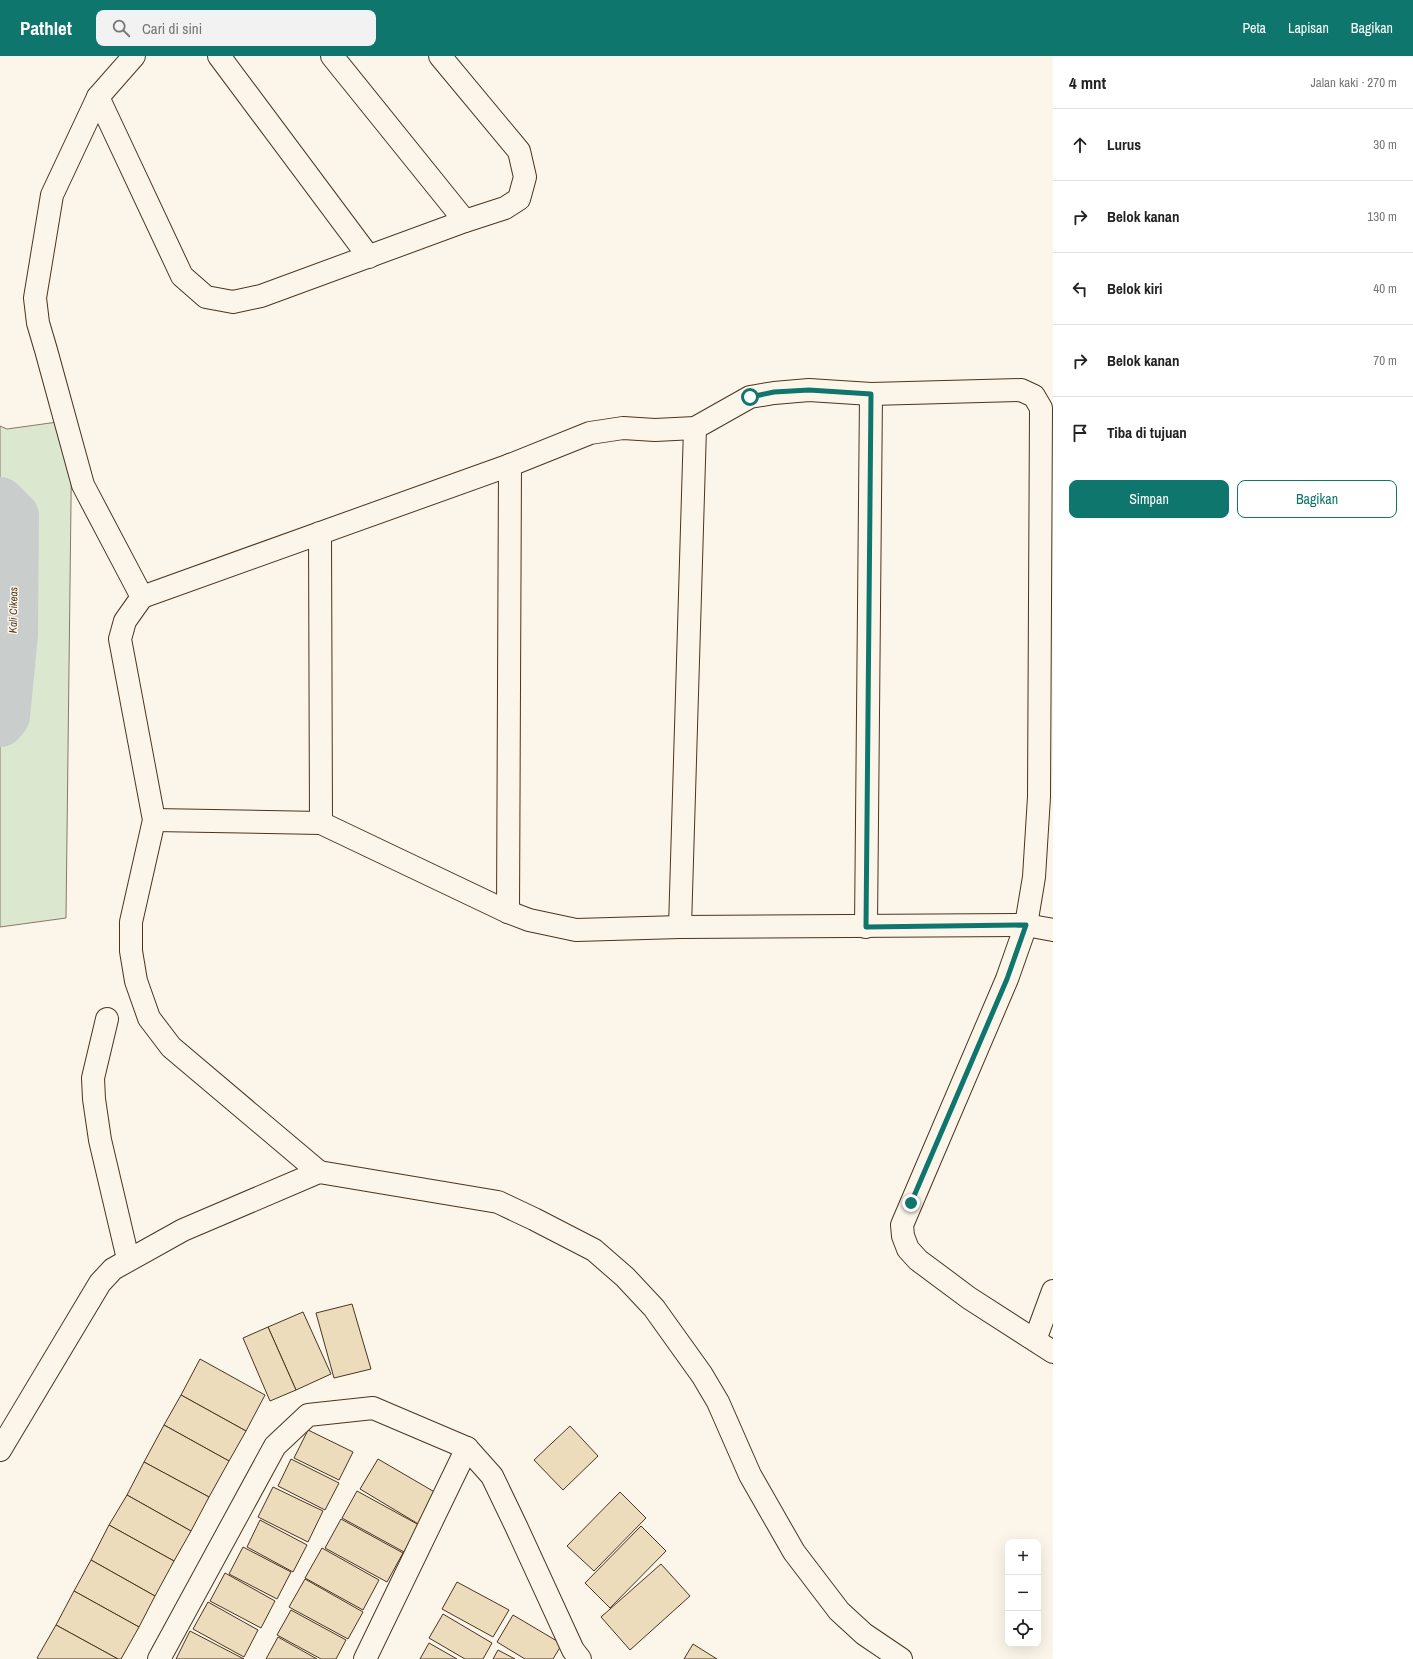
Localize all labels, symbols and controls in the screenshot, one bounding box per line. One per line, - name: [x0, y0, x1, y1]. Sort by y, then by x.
- search box: [96, 10, 376, 46]
- text: Pathlet: [20, 15, 72, 41]
- icon: search: [110, 17, 132, 39]
- text: Cari di sini: [142, 18, 202, 39]
- text: Peta: [1242, 19, 1266, 37]
- text: Lapisan: [1288, 19, 1329, 37]
- text: Bagikan: [1351, 19, 1393, 37]
- text: 4 mnt: [1069, 71, 1106, 94]
- text: Jalan kaki · 270 m: [1310, 74, 1397, 91]
- icon: ahead: [1069, 134, 1091, 156]
- text: Lurus: [1107, 134, 1141, 155]
- text: 30 m: [1373, 136, 1397, 153]
- icon: right: [1069, 206, 1091, 228]
- text: Belok kanan: [1107, 206, 1179, 227]
- text: 130 m: [1367, 208, 1397, 225]
- icon: left: [1069, 278, 1091, 300]
- text: Belok kiri: [1107, 278, 1162, 299]
- text: 40 m: [1373, 280, 1397, 297]
- icon: right: [1069, 350, 1091, 372]
- text: Belok kanan: [1107, 350, 1179, 371]
- text: 70 m: [1373, 352, 1397, 369]
- route start: [741, 388, 759, 406]
- icon: arrive: [1069, 422, 1091, 444]
- text: Tiba di tujuan: [1107, 422, 1187, 443]
- button: Simpan: [1069, 480, 1229, 518]
- button: Bagikan: [1237, 480, 1397, 518]
- water label: Kali Cikeas: [6, 586, 20, 633]
- route end: [902, 1194, 920, 1212]
- map controls: [1005, 1539, 1041, 1647]
- button: +: [1005, 1539, 1041, 1575]
- button: −: [1005, 1575, 1041, 1611]
- button: locate: [1005, 1611, 1041, 1647]

